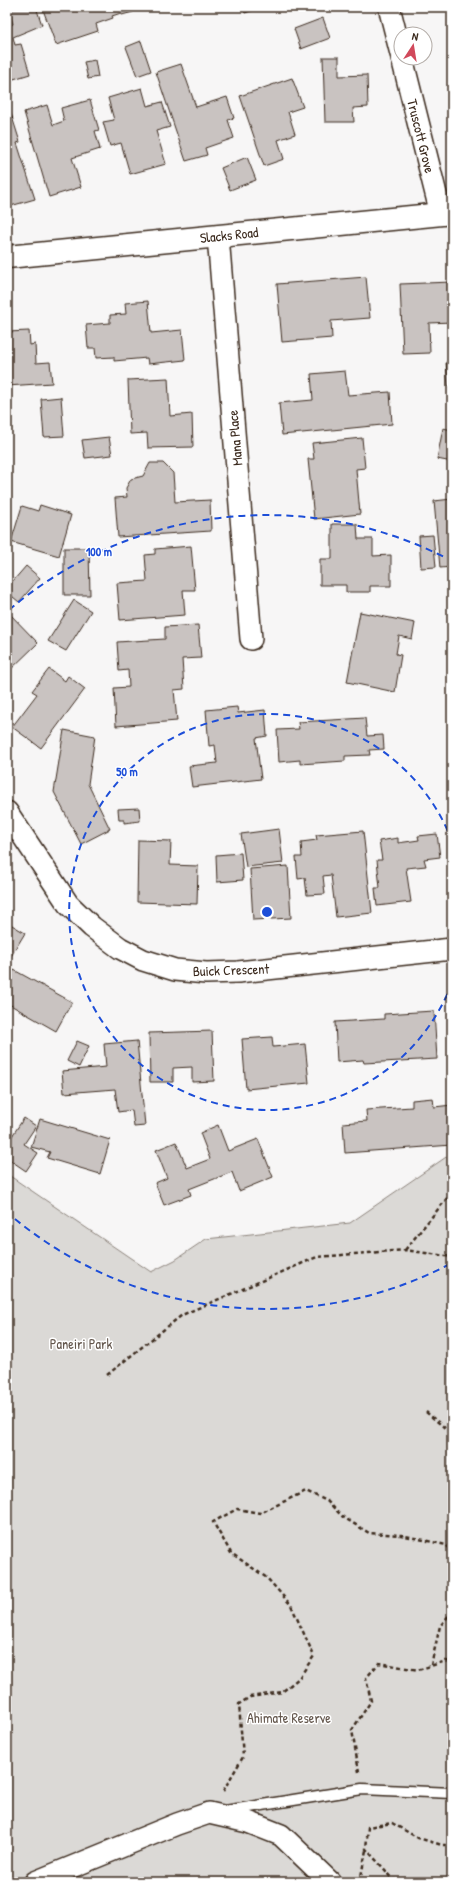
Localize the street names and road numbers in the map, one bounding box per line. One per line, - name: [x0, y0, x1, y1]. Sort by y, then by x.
- street label: Truscott Grove: [403, 97, 440, 175]
- street label: Slacks Road: [199, 222, 260, 247]
- street label: Mana Place: [223, 409, 246, 467]
- street label: Buick Crescent: [192, 959, 270, 980]

